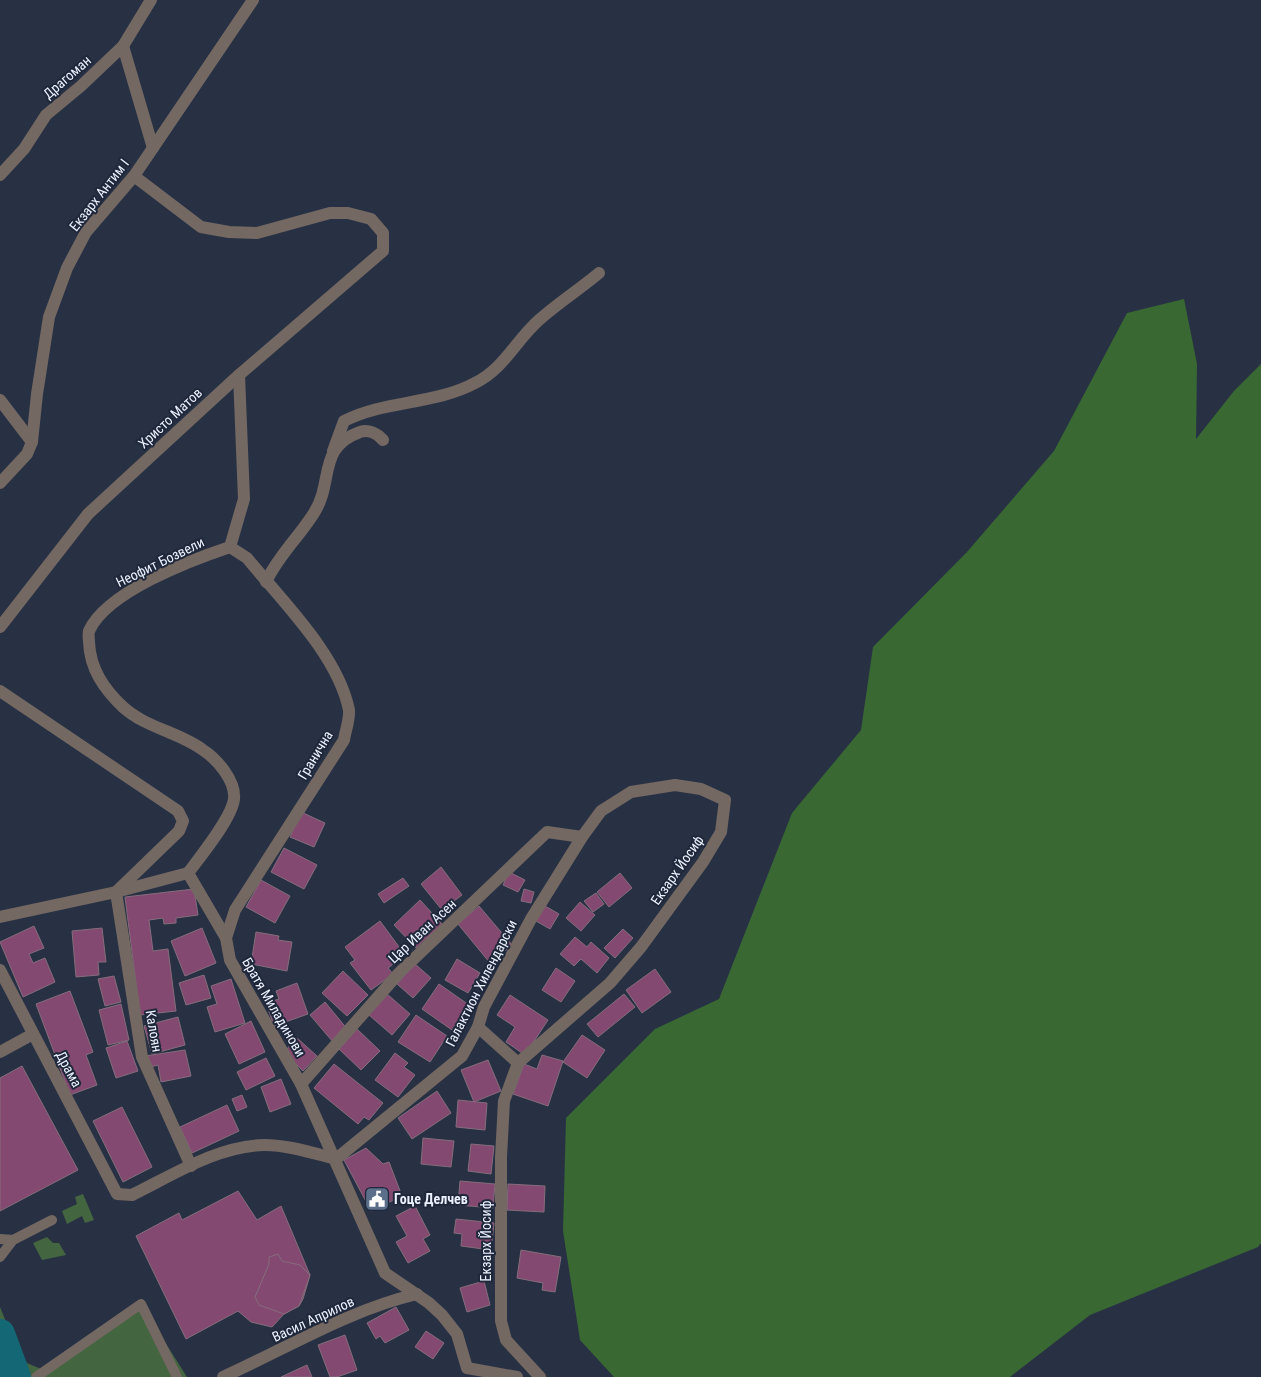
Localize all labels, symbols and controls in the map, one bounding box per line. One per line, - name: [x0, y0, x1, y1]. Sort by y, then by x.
- street label: Драгоман: [40, 52, 94, 102]
- street label: Екзарх Антим I: [66, 156, 132, 234]
- street label: Христо Матов: [135, 385, 205, 451]
- street label: Неофит Бозвели: [113, 534, 207, 590]
- street label: Гранична: [294, 728, 336, 782]
- street label: Екзарх Йосиф: [647, 832, 707, 908]
- street label: Цар Иван Асен: [385, 896, 459, 966]
- street label: Галактион Хилендарски: [442, 917, 520, 1049]
- street label: Братя Миладинови: [239, 955, 309, 1059]
- street label: Калоян: [142, 1009, 166, 1053]
- street label: Драма: [53, 1048, 85, 1090]
- public building icon: Гоце Делчев: [364, 1186, 390, 1212]
- place label: Гоце Делчев: [394, 1191, 468, 1207]
- street label: Екзарх Йосиф: [478, 1200, 494, 1281]
- street label: Васил Априлов: [269, 1293, 357, 1345]

